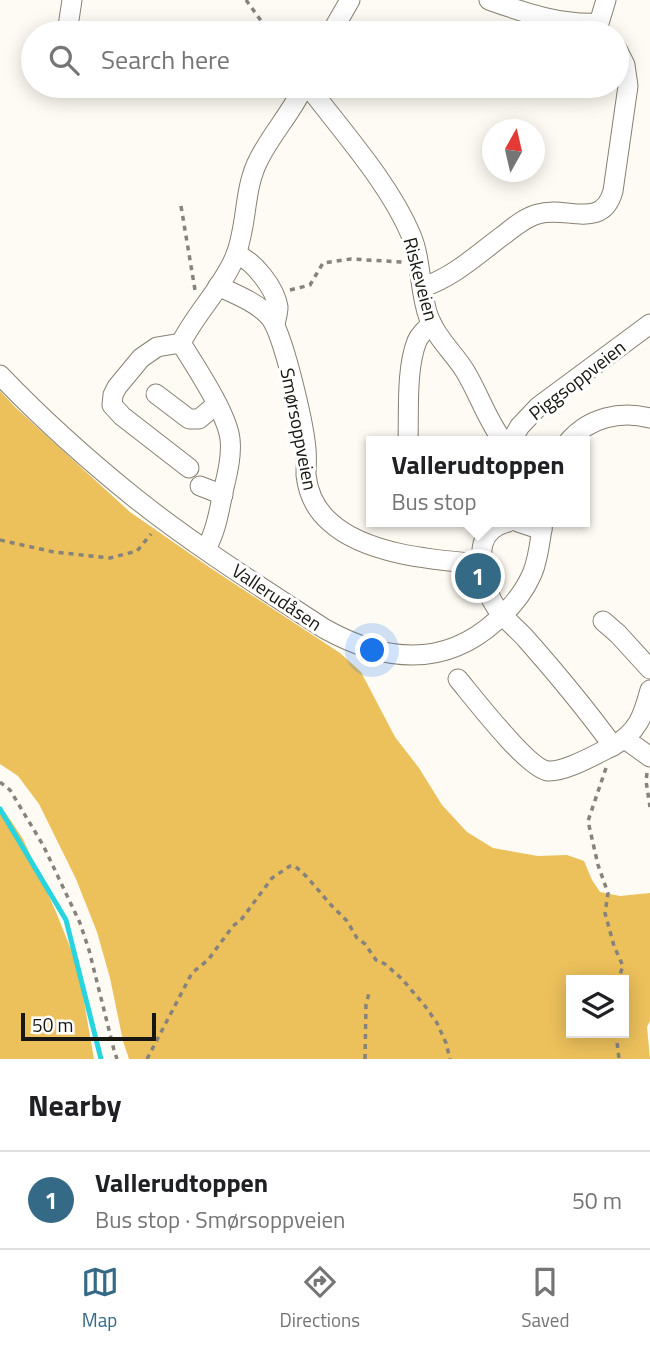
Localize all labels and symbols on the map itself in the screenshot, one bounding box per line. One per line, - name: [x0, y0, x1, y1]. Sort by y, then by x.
- north arrow: [482, 119, 545, 182]
- street label: Riskeveien: [396, 234, 447, 324]
- street label: Piggsoppveien: [522, 332, 631, 427]
- street label: Smørsoppveien: [273, 365, 326, 493]
- pin: 1: [455, 550, 501, 602]
- street label: Vallerudåsen: [226, 556, 328, 637]
- your location: [355, 633, 389, 667]
- scale bar: [21, 1010, 156, 1042]

